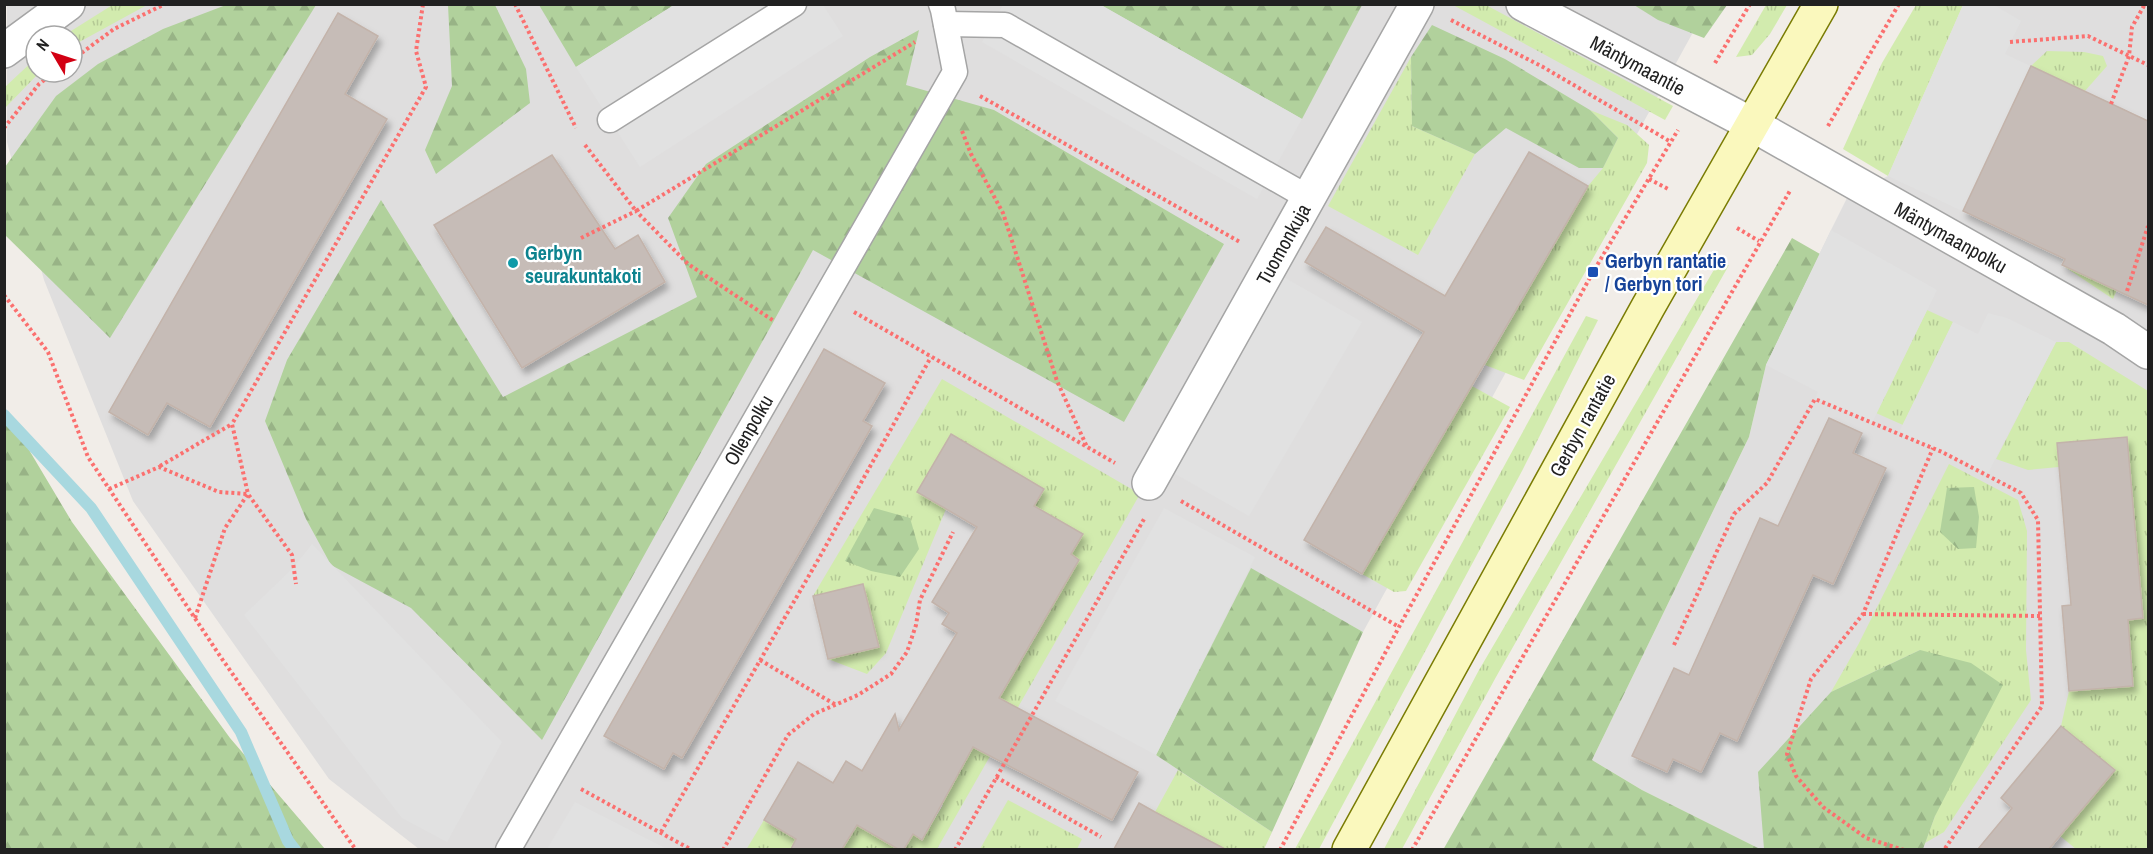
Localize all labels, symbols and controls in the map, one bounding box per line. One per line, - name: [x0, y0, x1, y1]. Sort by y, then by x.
- north arrow: [24, 24, 84, 84]
- street label: Mäntymaantie: [1586, 29, 1690, 101]
- text: N: [31, 34, 54, 55]
- street label: Mäntymaanpolku: [1890, 195, 2012, 279]
- street label: Tuomonkuja: [1250, 199, 1316, 289]
- place label: Gerbyn seurakuntakoti: [525, 239, 642, 289]
- place label: Gerbyn rantatie / Gerbyn tori: [1605, 247, 1726, 297]
- marker: Gerbyn seurakuntakoti: [506, 256, 520, 270]
- marker: Gerbyn rantatie / Gerbyn tori: [1586, 265, 1600, 279]
- street label: Gerbyn rantatie: [1543, 369, 1621, 481]
- street label: Ollenpolku: [717, 390, 779, 470]

